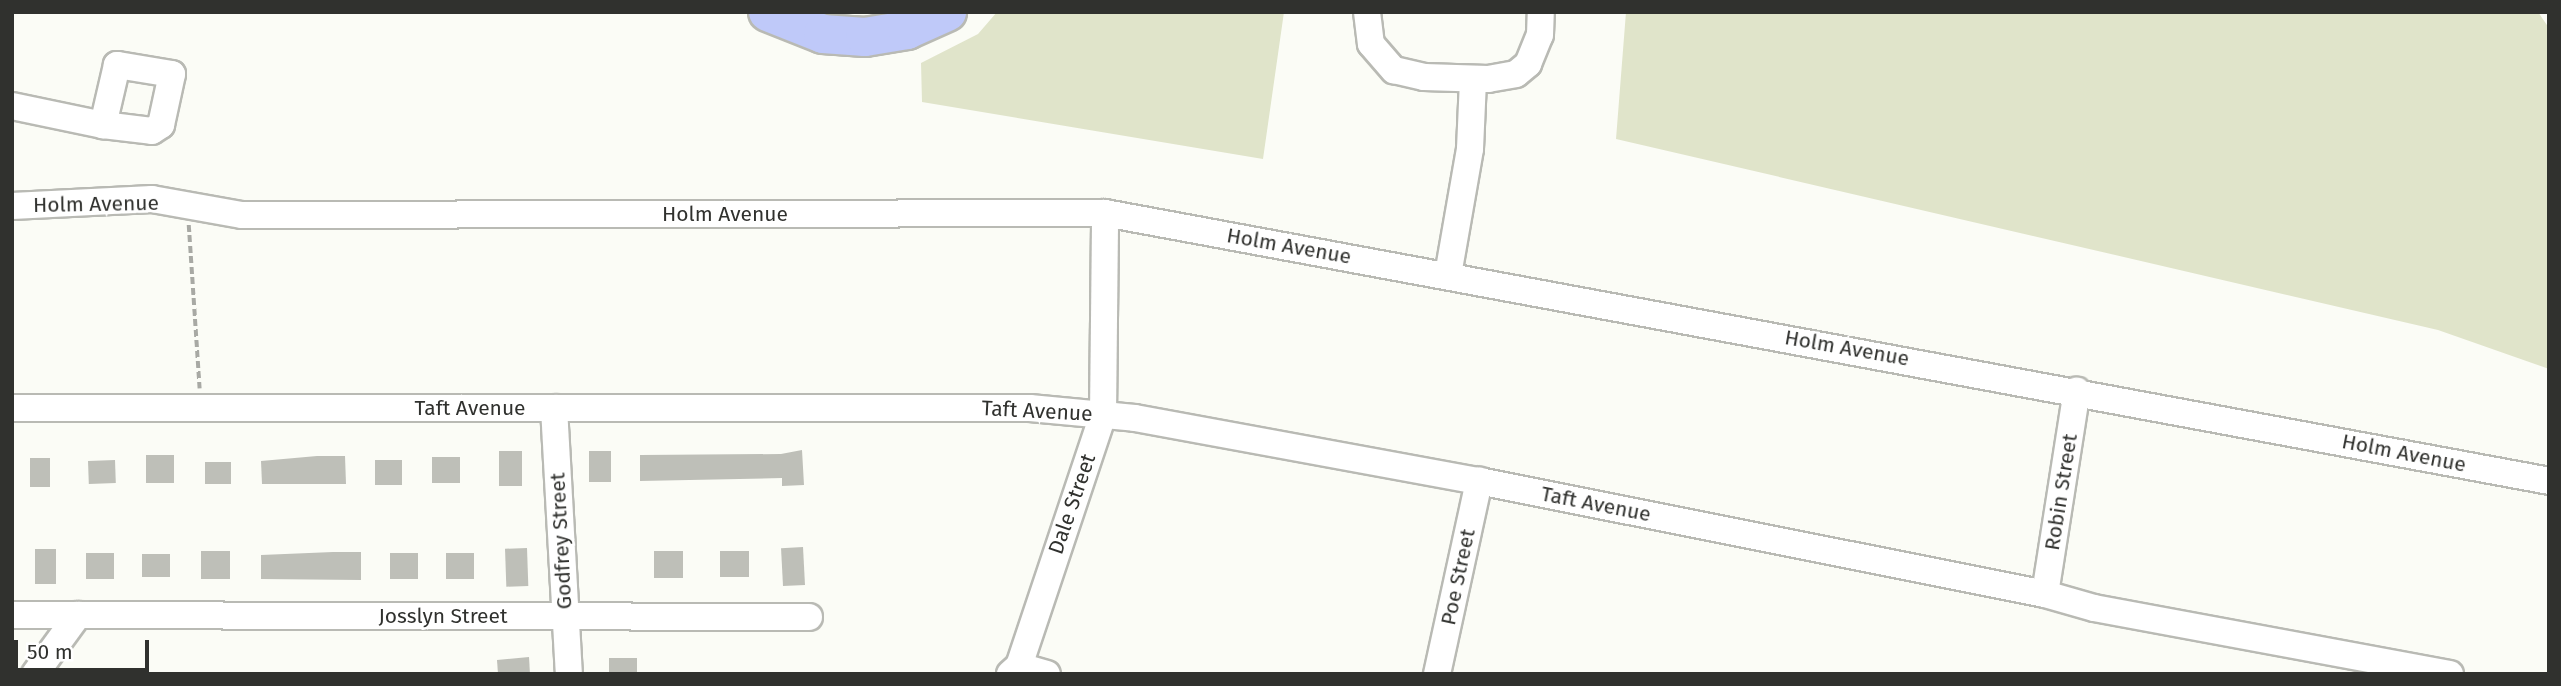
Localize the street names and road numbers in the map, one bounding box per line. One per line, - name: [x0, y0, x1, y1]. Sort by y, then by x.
- street label: Holm Avenue: [33, 190, 159, 218]
- street label: Holm Avenue: [662, 201, 788, 227]
- street label: Holm Avenue: [1225, 223, 1353, 269]
- street label: Holm Avenue: [1783, 325, 1911, 371]
- street label: Taft Avenue: [414, 395, 526, 421]
- street label: Taft Avenue: [981, 396, 1093, 426]
- street label: Holm Avenue: [2340, 429, 2468, 477]
- street label: Robin Street: [2039, 432, 2083, 552]
- street label: Dale Street: [1043, 450, 1101, 558]
- street label: Godfrey Street: [545, 472, 577, 610]
- street label: Taft Avenue: [1539, 481, 1653, 527]
- street label: Poe Street: [1436, 527, 1480, 627]
- street label: Josslyn Street: [378, 603, 508, 629]

